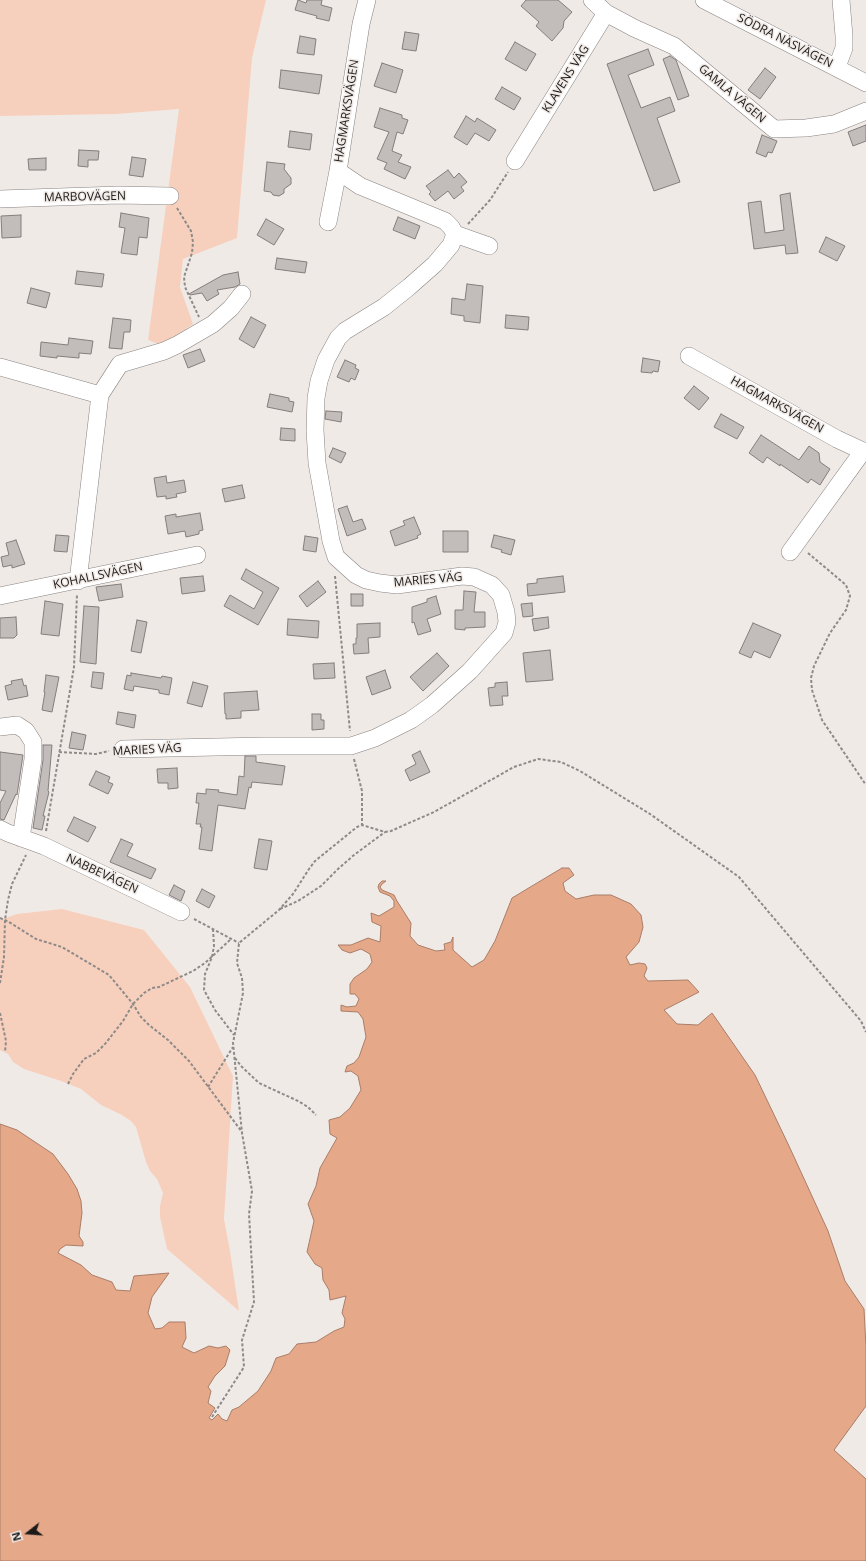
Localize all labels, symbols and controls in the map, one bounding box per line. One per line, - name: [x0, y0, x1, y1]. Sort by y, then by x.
- street label: SÖDRA NÄSVÄGEN: [735, 11, 835, 71]
- street label: KLAVENS VÄG: [539, 42, 593, 116]
- street label: HAGMARKSVÄGEN: [332, 58, 362, 164]
- street label: GAMLA VÄGEN: [695, 62, 769, 126]
- street label: MARBOVÄGEN: [44, 189, 126, 205]
- street label: HAGMARKSVÄGEN: [728, 373, 826, 437]
- street label: KOHALLSVÄGEN: [52, 559, 144, 593]
- street label: MARIES VÄG: [393, 570, 463, 590]
- street label: MARIES VÄG: [112, 741, 182, 759]
- street label: NABBEVÄGEN: [64, 851, 140, 897]
- north arrow: [8, 1513, 48, 1553]
- text: N: [8, 1530, 25, 1543]

